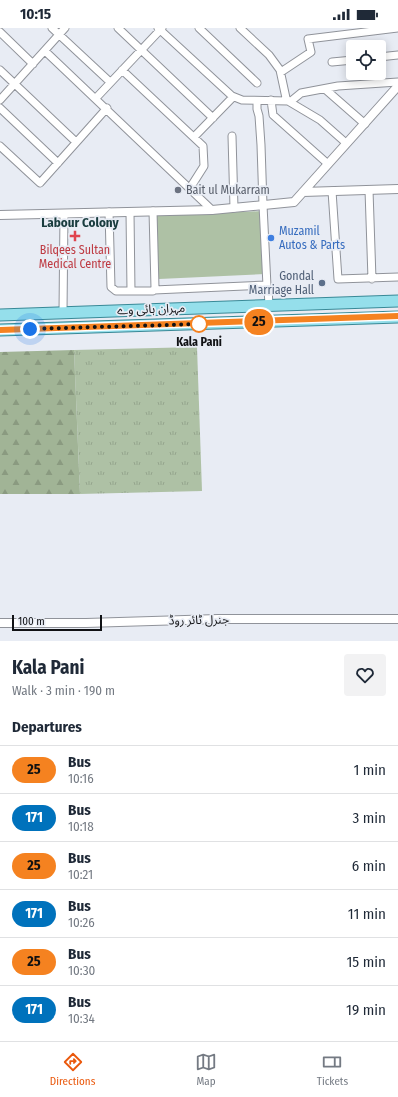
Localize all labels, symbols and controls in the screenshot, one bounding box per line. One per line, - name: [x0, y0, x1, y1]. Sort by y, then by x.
- text: 10:15: [20, 5, 51, 23]
- map controls: [346, 40, 386, 80]
- button: locate: [346, 40, 386, 80]
- place label: Bait ul Mukarram: [186, 183, 270, 197]
- marker: Bait ul Mukarram: [173, 185, 183, 195]
- district label: Labour Colony: [41, 215, 120, 230]
- place label: Muzamil Autos & Parts: [279, 224, 345, 252]
- marker: Bilqees Sultan Medical Centre: [69, 230, 81, 242]
- marker: Muzamil Autos & Parts: [266, 233, 276, 243]
- place label: Bilqees Sultan Medical Centre: [39, 243, 111, 271]
- place label: Gondal Marriage Hall: [249, 269, 314, 297]
- marker: Gondal Marriage Hall: [317, 278, 327, 288]
- street label: مہران ہائی وے: [117, 301, 185, 318]
- line badge: 25: [241, 309, 277, 335]
- text: 25: [252, 313, 266, 330]
- marker: Kala Pani: [190, 315, 208, 333]
- your location: [20, 319, 40, 339]
- place label: Kala Pani: [176, 335, 222, 349]
- street label: جنرل ٹائر روڈ: [169, 612, 229, 628]
- scale bar: [12, 613, 102, 632]
- text: 100 m: [18, 615, 45, 628]
- button: heart: [344, 654, 386, 696]
- text: Kala Pani: [12, 656, 84, 679]
- text: Walk · 3 min · 190 m: [12, 683, 115, 698]
- text: Departures: [12, 718, 82, 736]
- text: Bus: [68, 753, 91, 771]
- text: 25: [27, 761, 41, 778]
- text: 1 min: [353, 761, 386, 779]
- text: 10:16: [68, 771, 94, 786]
- text: Bus: [68, 801, 91, 819]
- text: 171: [25, 809, 43, 826]
- text: 3 min: [352, 809, 386, 827]
- text: 10:18: [68, 819, 94, 834]
- text: Bus: [68, 849, 91, 867]
- text: 25: [27, 857, 41, 874]
- text: 6 min: [352, 857, 386, 875]
- text: 10:21: [68, 867, 93, 882]
- text: Bus: [68, 897, 91, 915]
- text: 171: [25, 905, 43, 922]
- text: 11 min: [348, 905, 386, 923]
- text: 10:26: [68, 915, 95, 930]
- text: Bus: [68, 945, 91, 963]
- text: 25: [27, 953, 41, 970]
- text: 15 min: [347, 953, 386, 971]
- text: 10:30: [68, 963, 95, 978]
- text: Bus: [68, 993, 91, 1011]
- text: 171: [25, 1001, 43, 1018]
- text: 19 min: [346, 1001, 386, 1019]
- text: 10:34: [68, 1011, 95, 1026]
- tab: Directions: [50, 1051, 95, 1088]
- tab: Map: [195, 1051, 217, 1088]
- tab: Tickets: [317, 1051, 348, 1088]

